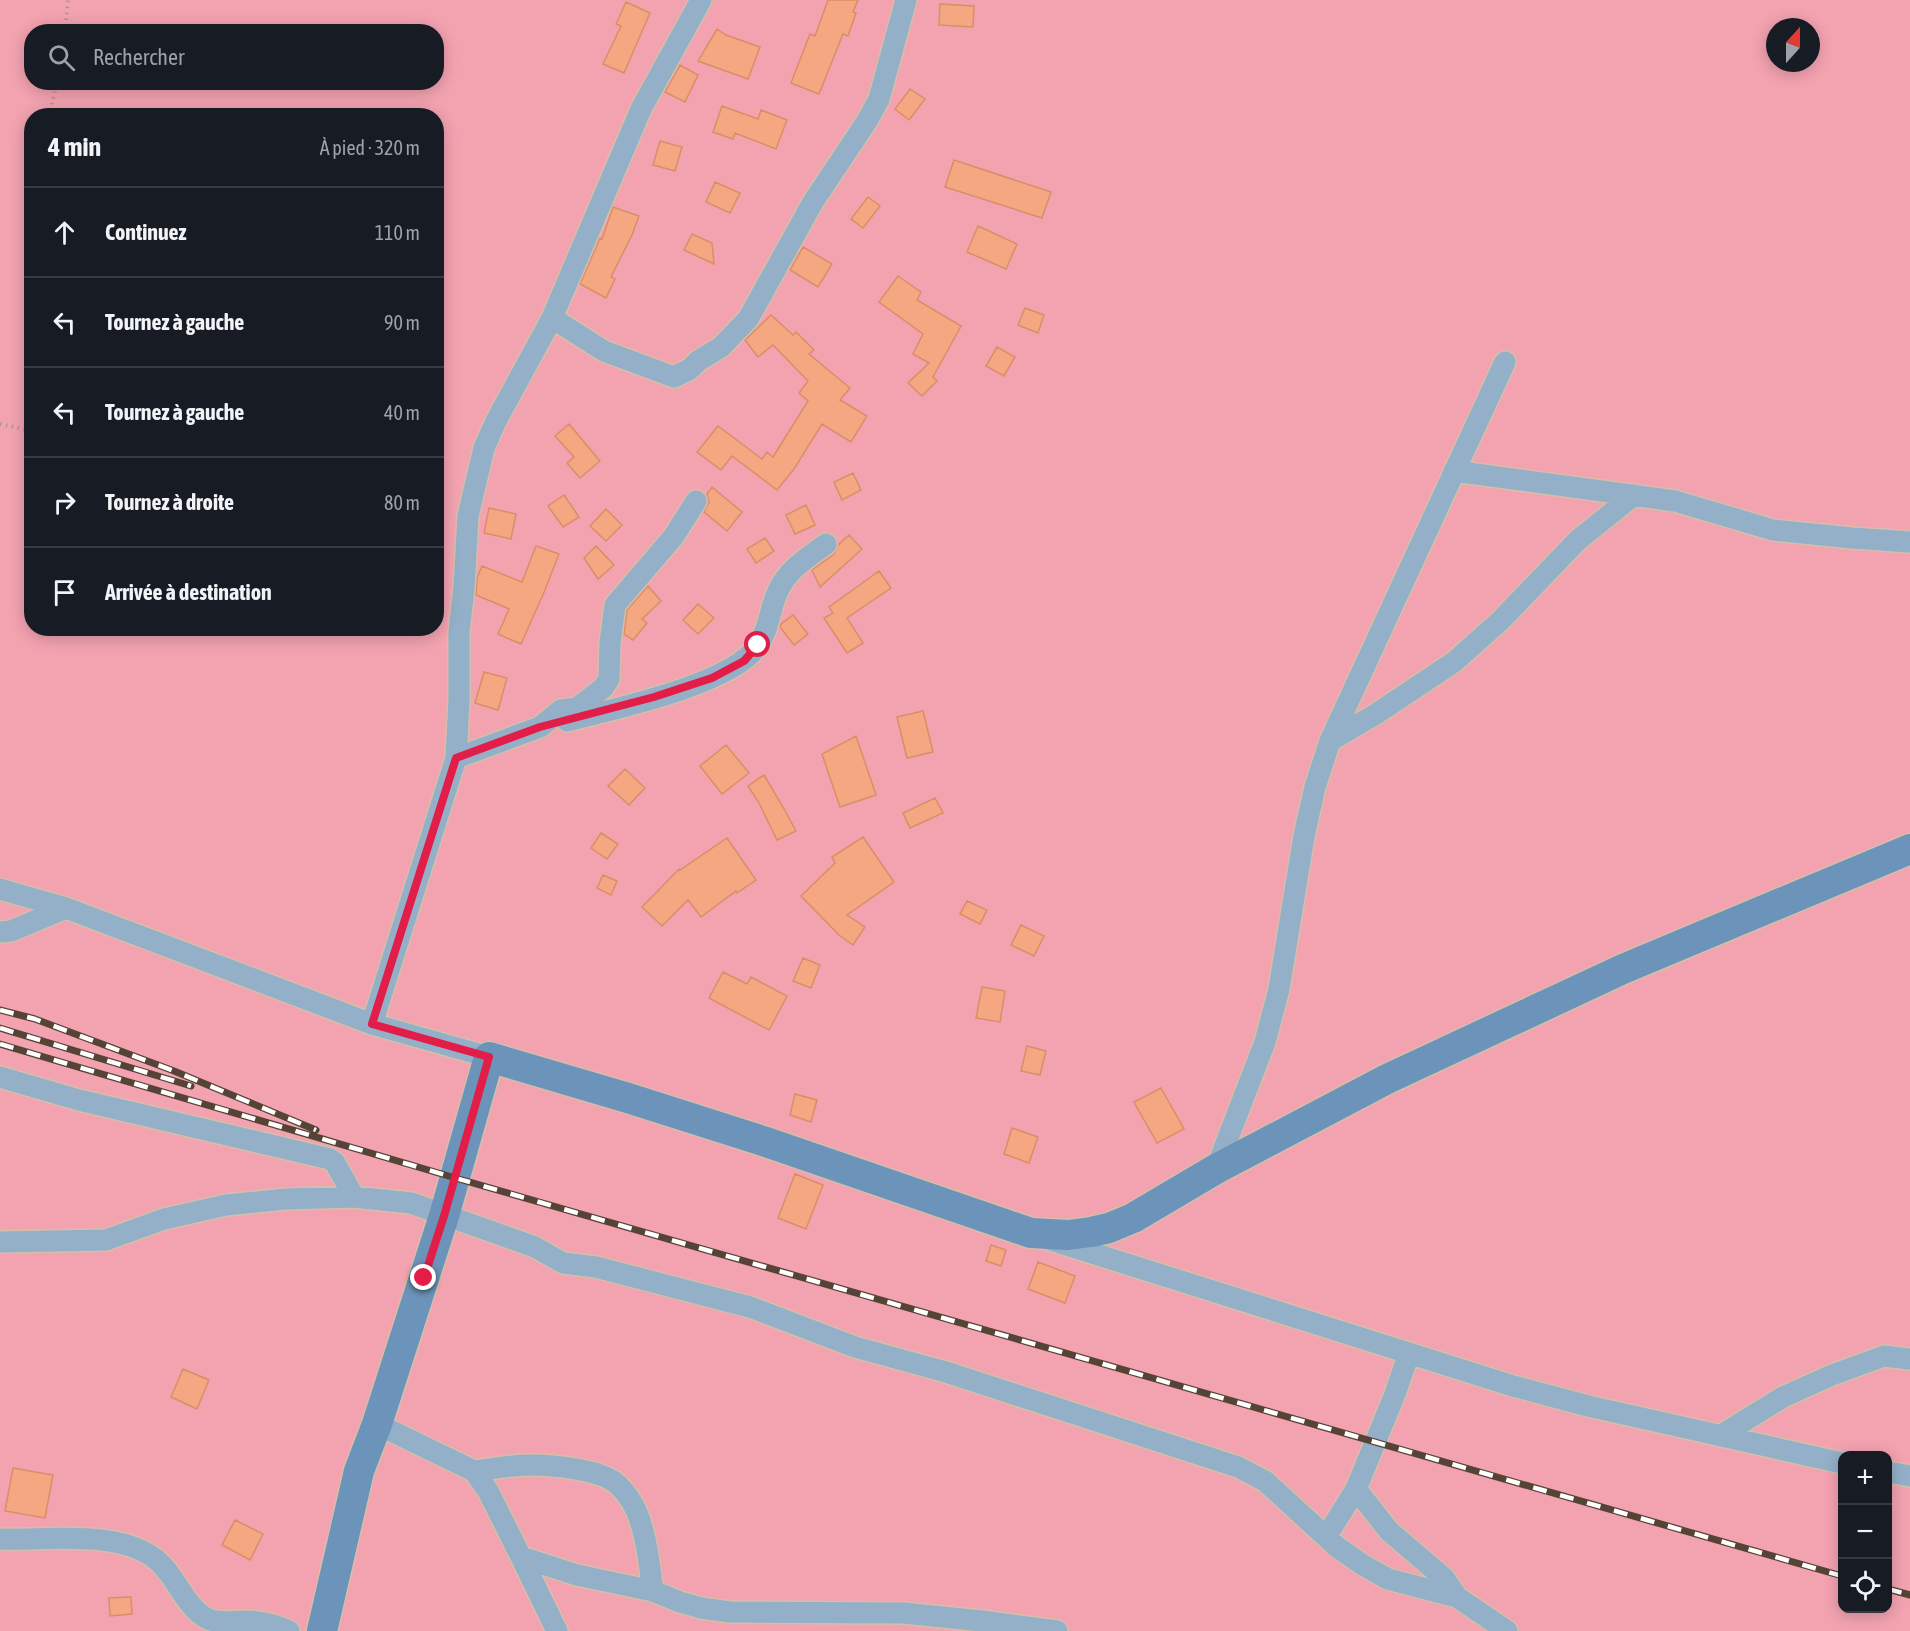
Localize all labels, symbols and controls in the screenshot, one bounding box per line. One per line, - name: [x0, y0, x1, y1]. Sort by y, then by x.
- north arrow: [1766, 18, 1820, 72]
- search box: [24, 24, 444, 90]
- icon: search: [45, 41, 78, 74]
- text: Rechercher: [93, 44, 184, 70]
- text: 4 min: [48, 132, 101, 162]
- text: À pied · 320 m: [320, 136, 420, 159]
- icon: ahead: [48, 216, 81, 249]
- text: Continuez: [105, 219, 187, 245]
- text: 110 m: [375, 221, 420, 244]
- icon: left: [48, 306, 81, 339]
- text: Tournez à gauche: [105, 309, 244, 335]
- text: 90 m: [384, 311, 420, 334]
- icon: left: [48, 396, 81, 429]
- text: Tournez à gauche: [105, 399, 244, 425]
- text: 40 m: [384, 401, 420, 424]
- icon: right: [48, 486, 81, 519]
- text: Tournez à droite: [105, 489, 234, 515]
- text: 80 m: [384, 491, 420, 514]
- icon: arrive: [48, 576, 81, 609]
- text: Arrivée à destination: [105, 579, 272, 605]
- route start: [744, 631, 770, 657]
- route end: [410, 1264, 436, 1290]
- map controls: [1838, 1451, 1892, 1613]
- button: +: [1838, 1451, 1892, 1505]
- button: −: [1838, 1505, 1892, 1559]
- button: locate: [1838, 1559, 1892, 1613]

